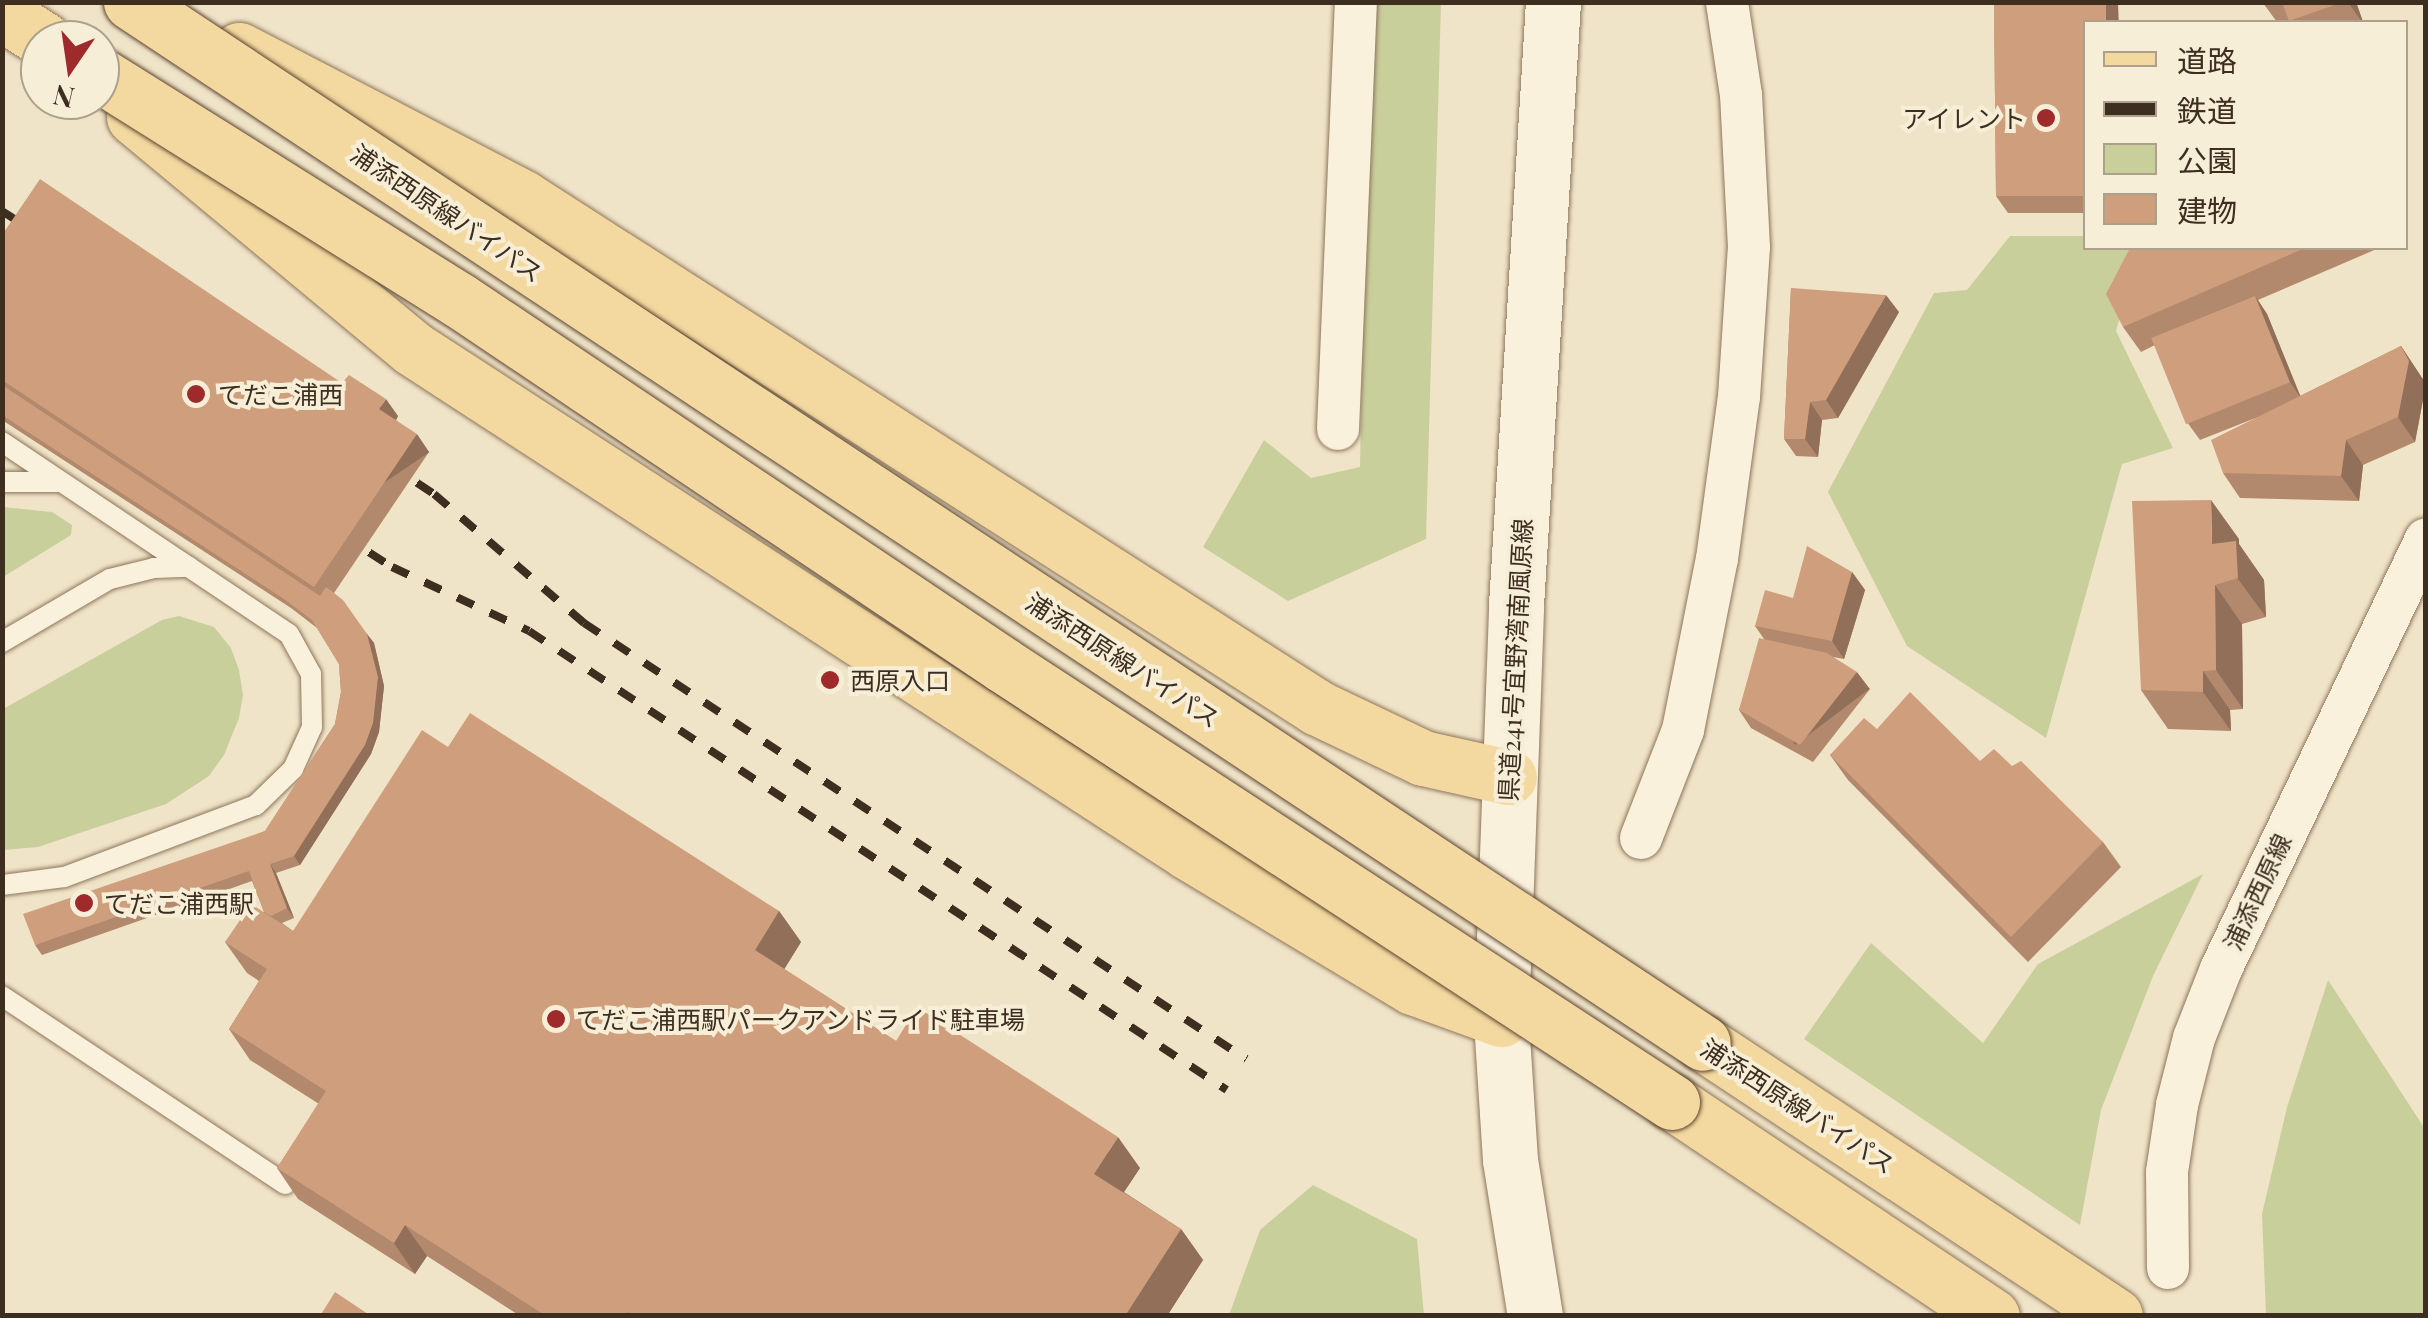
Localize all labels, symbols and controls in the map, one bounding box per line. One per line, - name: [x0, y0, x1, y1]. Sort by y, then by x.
- north arrow: [20, 20, 120, 120]
- legend: [2083, 20, 2408, 250]
- text: 道路: [2177, 40, 2237, 80]
- text: N: [50, 77, 78, 118]
- text: 鉄道: [2177, 90, 2237, 130]
- place label: アイレント: [1901, 103, 2026, 133]
- marker: アイレント: [2035, 107, 2057, 129]
- street label: 浦添西原線バイパス: [345, 138, 549, 288]
- text: 公園: [2177, 140, 2237, 180]
- text: 建物: [2177, 190, 2237, 230]
- place label: てだこ浦西: [218, 379, 343, 409]
- marker: てだこ浦西: [183, 381, 209, 407]
- street label: 県道241号宜野湾南風原線: [1493, 518, 1537, 802]
- street label: 浦添西原線バイパス: [1020, 586, 1226, 734]
- place label: 西原入口: [850, 665, 950, 695]
- marker: 西原入口: [819, 669, 841, 691]
- street label: 浦添西原線: [2217, 829, 2297, 955]
- place label: てだこ浦西駅: [104, 888, 254, 918]
- marker: てだこ浦西駅: [73, 892, 95, 914]
- place label: てだこ浦西駅パークアンドライド駐車場: [576, 1004, 1026, 1034]
- marker: てだこ浦西駅パークアンドライド駐車場: [545, 1008, 567, 1030]
- street label: 浦添西原線バイパス: [1695, 1032, 1901, 1180]

